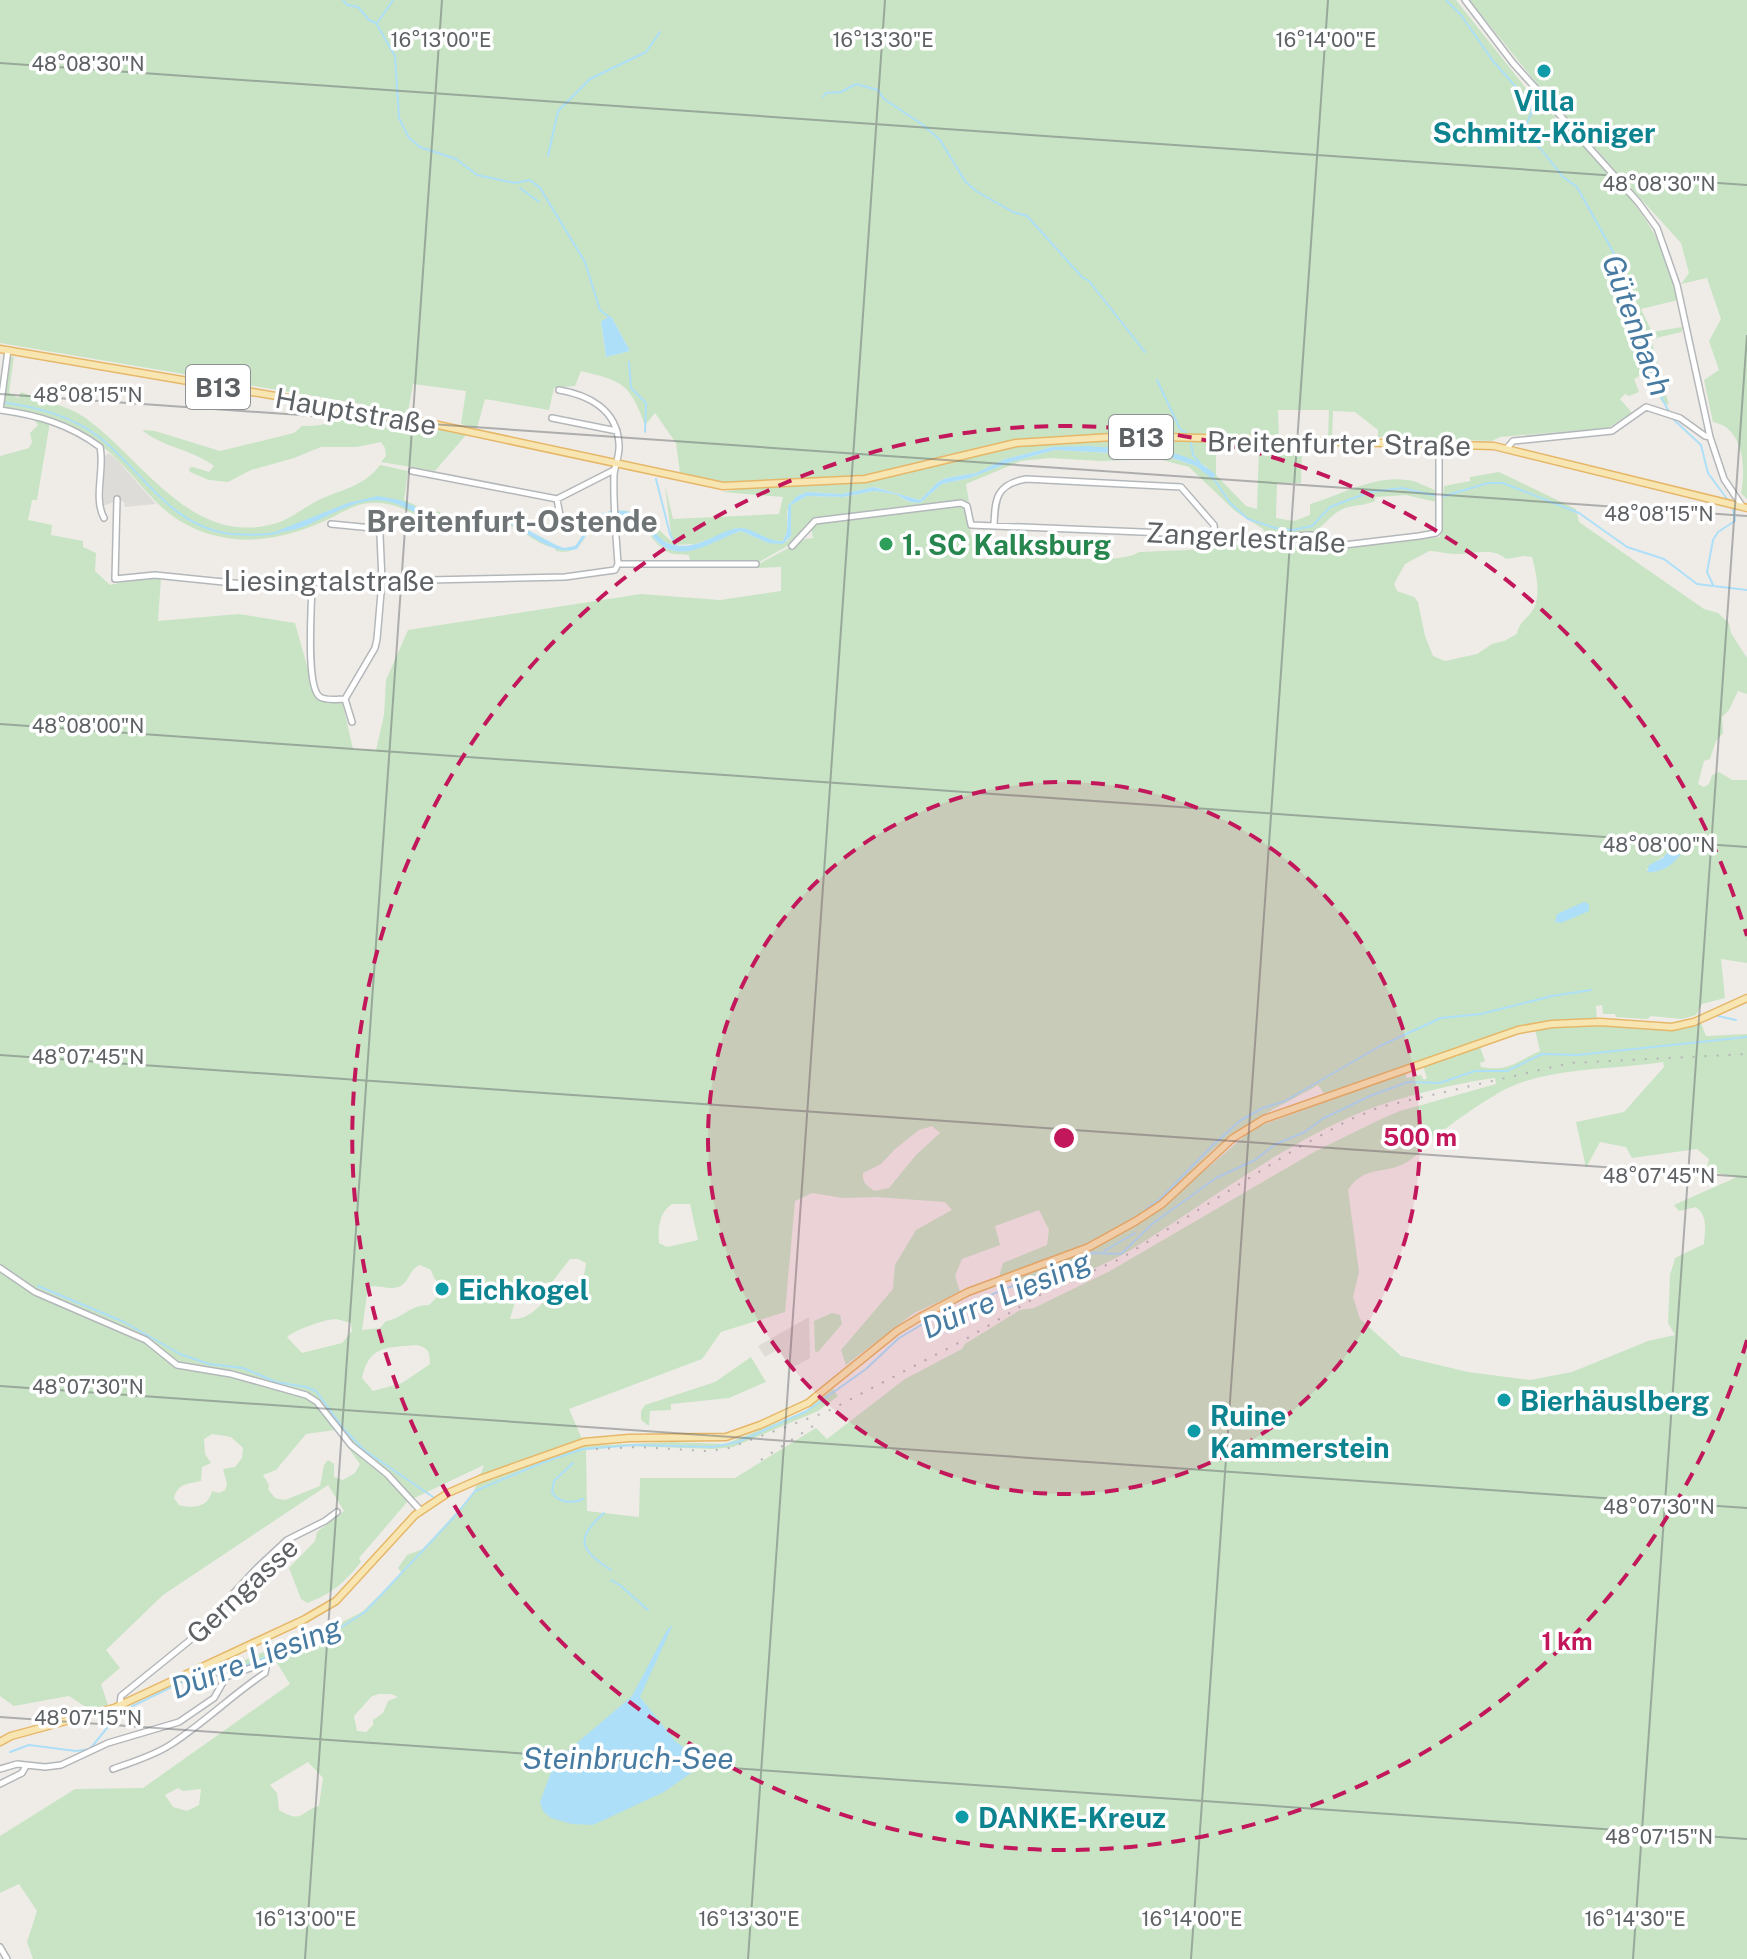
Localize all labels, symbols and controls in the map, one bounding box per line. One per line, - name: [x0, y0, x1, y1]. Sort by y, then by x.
- text: 16°13'00"E: [391, 28, 491, 52]
- text: 16°13'30"E: [832, 28, 934, 52]
- text: 16°14'00"E: [1276, 28, 1376, 52]
- text: 48°08'30"N: [31, 52, 145, 76]
- marker: Villa Schmitz-Königer: [1535, 62, 1553, 80]
- place label: Villa Schmitz-Königer: [1432, 84, 1656, 149]
- text: 48°08'30"N: [1602, 172, 1716, 196]
- water label: Gütenbach: [1595, 249, 1679, 401]
- road number: B13: [186, 365, 250, 409]
- street label: Hauptstraße: [273, 381, 439, 441]
- text: 48°08'15"N: [33, 383, 143, 407]
- road number: B13: [1109, 415, 1173, 459]
- street label: Breitenfurter Straße: [1207, 424, 1471, 462]
- text: 48°08'15"N: [1604, 502, 1714, 526]
- district label: Breitenfurt-Ostende: [366, 503, 658, 539]
- street label: Zangerlestraße: [1145, 515, 1347, 559]
- place label: 1. SC Kalksburg: [902, 528, 1111, 561]
- marker: 1. SC Kalksburg: [877, 535, 895, 553]
- street label: Liesingtalstraße: [223, 564, 435, 597]
- text: 48°08'00"N: [32, 714, 144, 738]
- text: 48°08'00"N: [1603, 833, 1715, 857]
- text: 48°07'45"N: [32, 1045, 144, 1069]
- text: 500 m: [1383, 1123, 1457, 1151]
- centre of rings: [1050, 1124, 1078, 1152]
- text: 48°07'45"N: [1603, 1164, 1715, 1188]
- water label: Dürre Liesing: [916, 1242, 1096, 1346]
- place label: Eichkogel: [458, 1273, 589, 1306]
- marker: Eichkogel: [433, 1280, 451, 1298]
- text: 48°07'30"N: [32, 1375, 144, 1399]
- place label: Bierhäuslberg: [1520, 1384, 1709, 1417]
- marker: Bierhäuslberg: [1495, 1391, 1513, 1409]
- place label: Ruine Kammerstein: [1210, 1399, 1390, 1464]
- marker: Ruine Kammerstein: [1185, 1422, 1203, 1440]
- text: 48°07'30"N: [1603, 1495, 1715, 1519]
- street label: Gerngasse: [180, 1530, 304, 1650]
- water label: Dürre Liesing: [165, 1608, 347, 1706]
- text: 1 km: [1541, 1627, 1593, 1655]
- text: 48°07'15"N: [34, 1706, 142, 1730]
- water label: Steinbruch-See: [522, 1740, 734, 1776]
- place label: DANKE-Kreuz: [978, 1801, 1166, 1834]
- marker: DANKE-Kreuz: [953, 1808, 971, 1826]
- text: 48°07'15"N: [1605, 1825, 1713, 1849]
- text: 16°13'00"E: [256, 1907, 356, 1931]
- text: 16°13'30"E: [698, 1907, 800, 1931]
- text: 16°14'00"E: [1142, 1907, 1242, 1931]
- text: 16°14'30"E: [1584, 1907, 1686, 1931]

